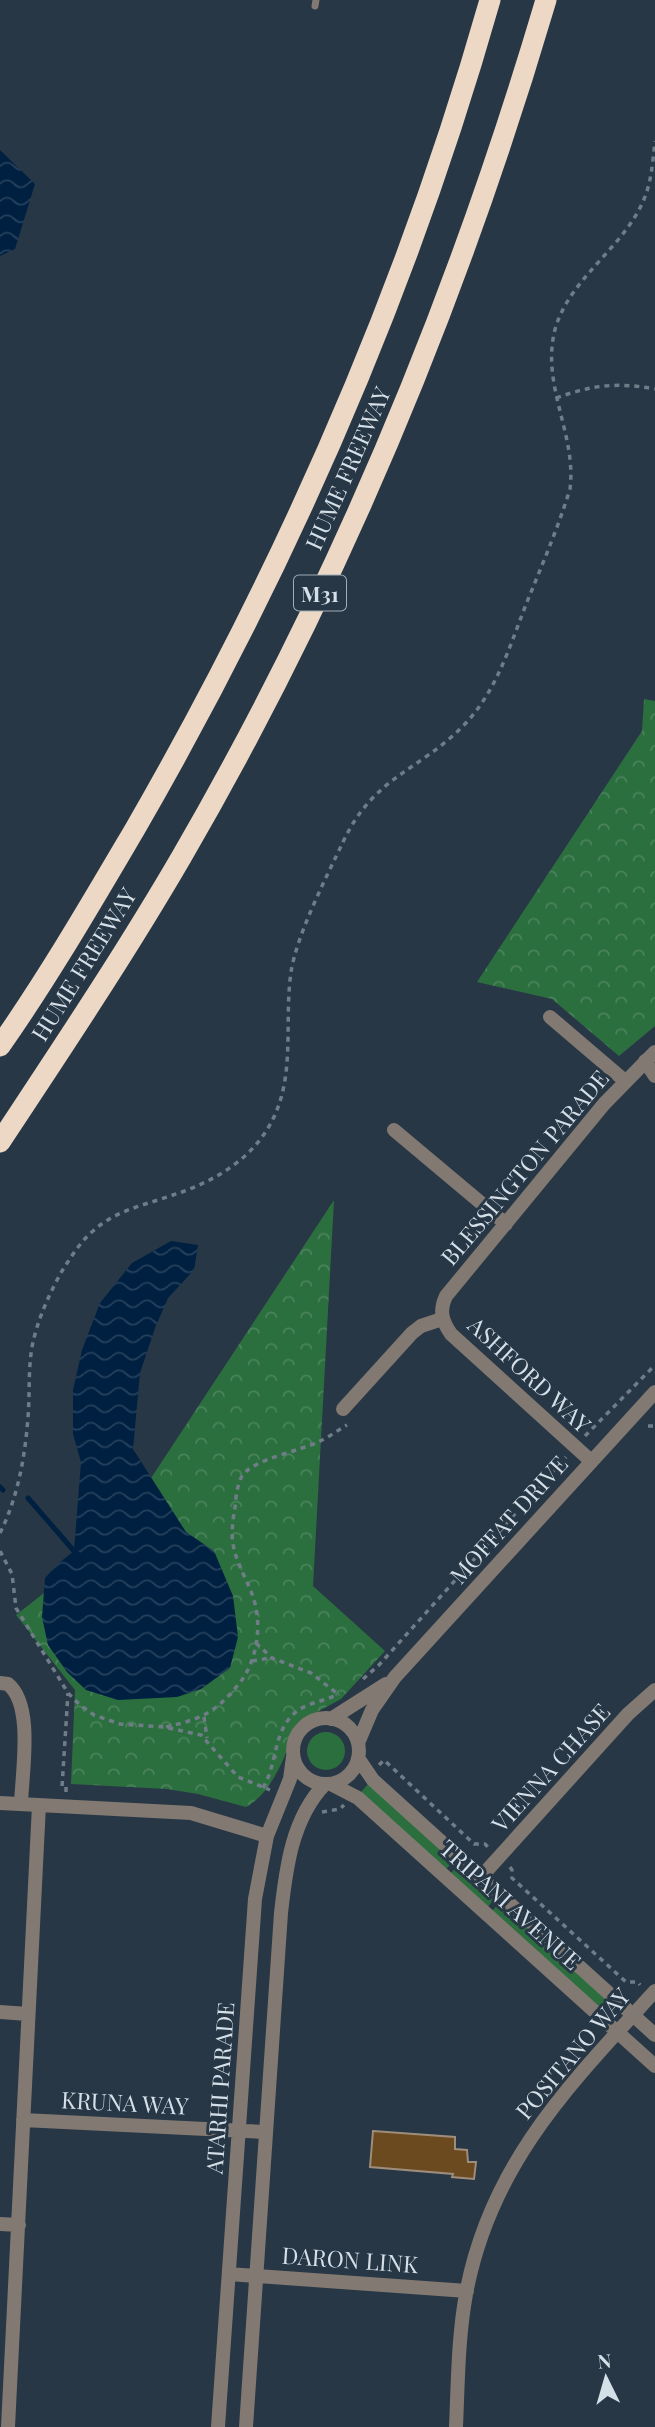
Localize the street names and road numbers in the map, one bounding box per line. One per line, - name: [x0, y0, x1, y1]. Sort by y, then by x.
- street label: HUME FREEWAY: [297, 381, 397, 554]
- road number: M31: [294, 576, 346, 610]
- street label: HUME FREEWAY: [23, 881, 143, 1047]
- street label: BLESSINGTON PARADE: [433, 1063, 615, 1271]
- street label: ASHFORD WAY: [461, 1308, 598, 1439]
- street label: MOFFAT DRIVE: [442, 1448, 574, 1590]
- street label: VIENNA CHASE: [483, 1696, 616, 1839]
- street label: TRIPANI AVENUE: [434, 1832, 588, 1976]
- street label: POSITANO WAY: [508, 1980, 636, 2125]
- street label: ATARHI PARADE: [197, 2001, 240, 2176]
- street label: KRUNA WAY: [61, 2083, 190, 2121]
- street label: DARON LINK: [281, 2239, 420, 2279]

